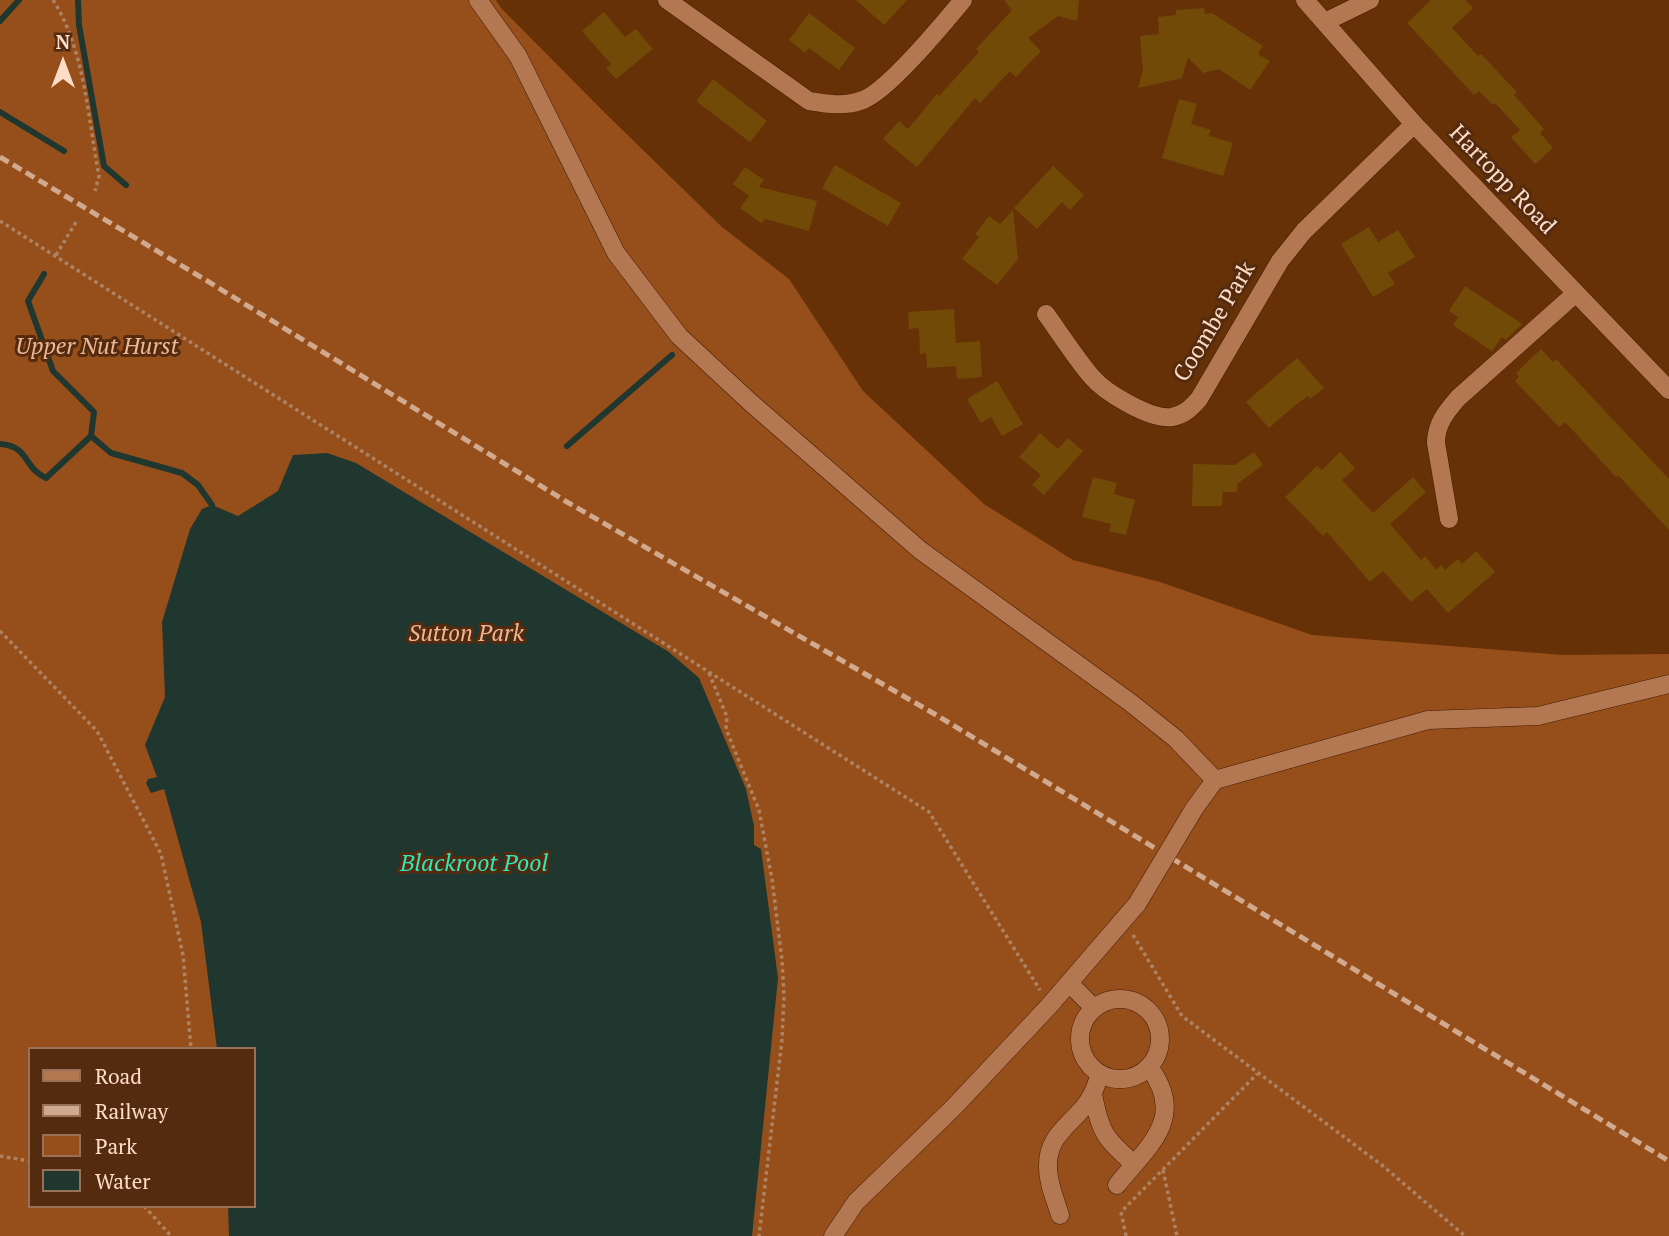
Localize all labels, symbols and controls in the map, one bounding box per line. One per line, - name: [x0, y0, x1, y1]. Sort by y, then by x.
- north arrow: [28, 28, 98, 98]
- text: N: [56, 29, 70, 54]
- street label: Hartopp Road: [1443, 120, 1561, 240]
- street label: Coombe Park: [1168, 257, 1262, 387]
- park label: Upper Nut Hurst: [16, 333, 178, 361]
- park label: Sutton Park: [408, 620, 524, 648]
- water label: Blackroot Pool: [400, 850, 548, 878]
- legend: [28, 1047, 256, 1208]
- text: Road: [95, 1062, 142, 1090]
- text: Railway: [95, 1097, 168, 1125]
- text: Park: [95, 1132, 137, 1160]
- text: Water: [95, 1167, 150, 1195]

